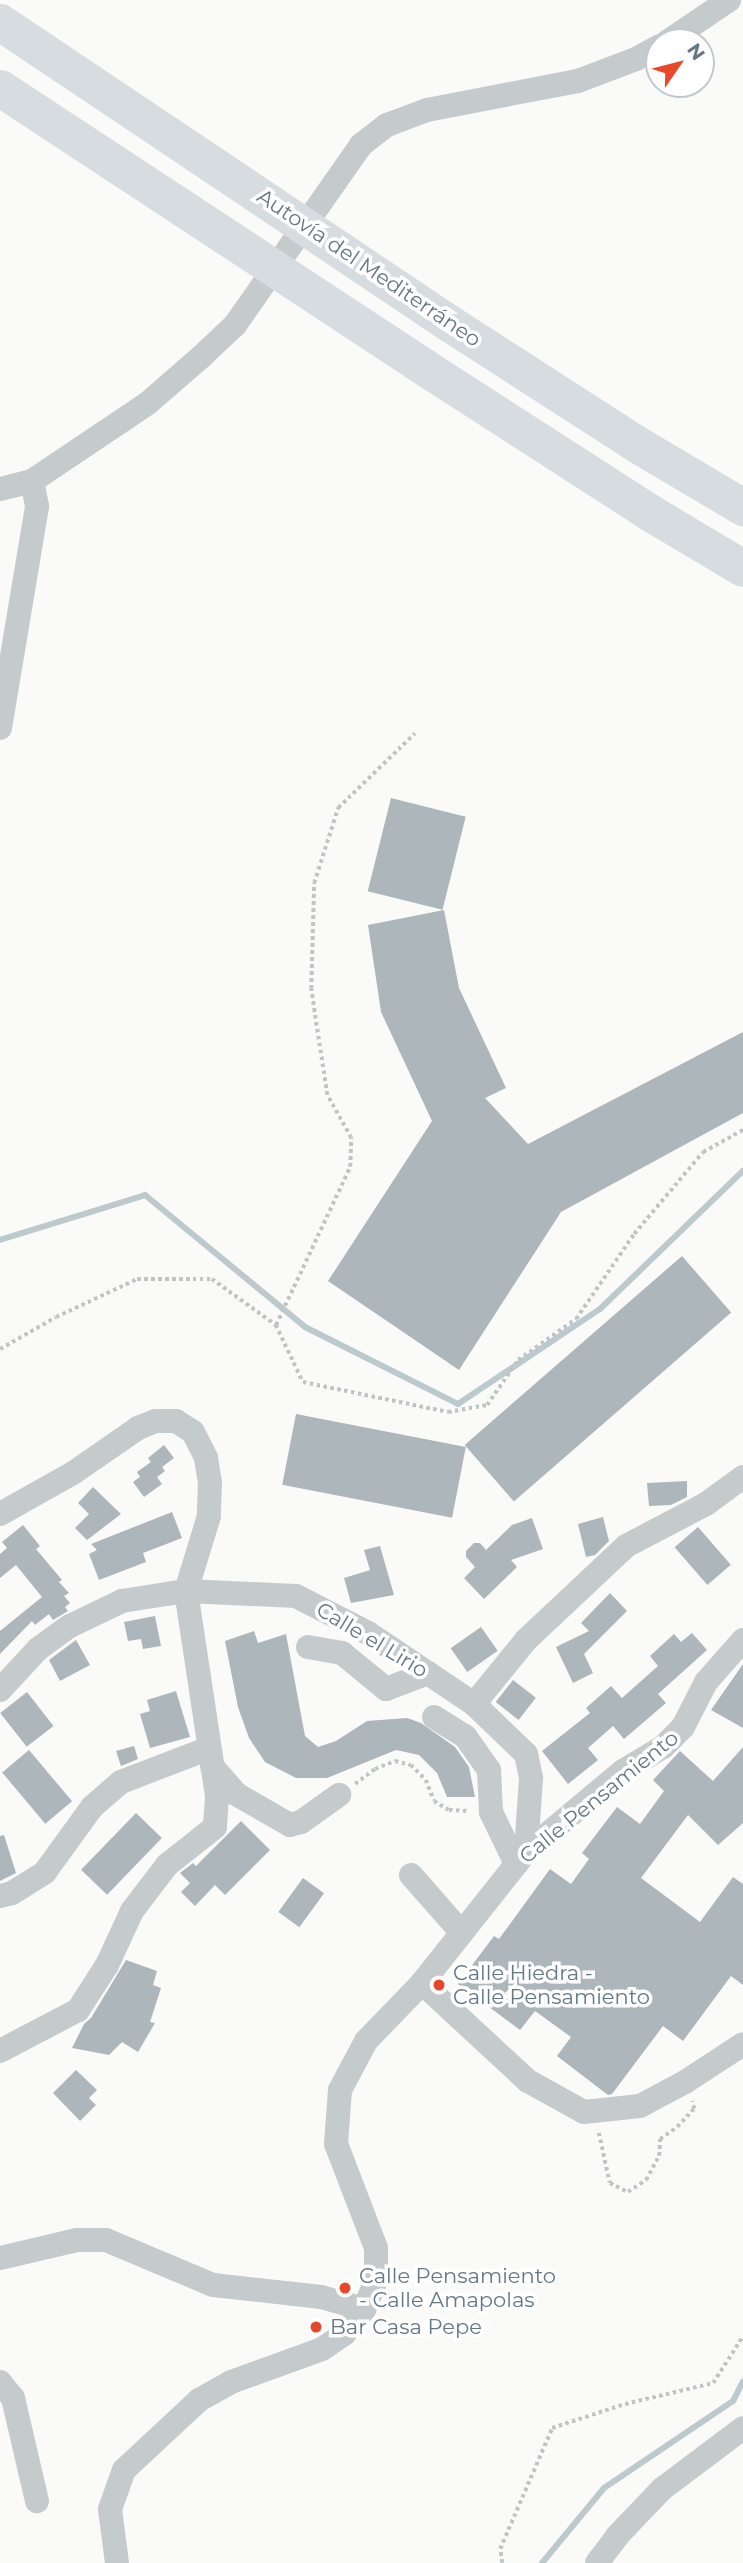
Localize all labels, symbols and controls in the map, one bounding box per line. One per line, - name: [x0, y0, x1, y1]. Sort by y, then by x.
- north arrow: [645, 28, 715, 98]
- text: N: [682, 39, 710, 65]
- street label: Autovía del Mediterráneo: [252, 184, 486, 352]
- street label: Calle el Lirio: [312, 1597, 432, 1683]
- street label: Calle Pensamiento: [515, 1725, 683, 1869]
- place label: Calle Hiedra - Calle Pensamiento: [453, 1960, 650, 2010]
- marker: Calle Hiedra - Calle Pensamiento: [431, 1977, 447, 1993]
- place label: Calle Pensamiento - Calle Amapolas: [359, 2263, 556, 2313]
- marker: Calle Pensamiento - Calle Amapolas: [337, 2280, 353, 2296]
- place label: Bar Casa Pepe: [330, 2314, 482, 2340]
- marker: Bar Casa Pepe: [308, 2319, 324, 2335]

